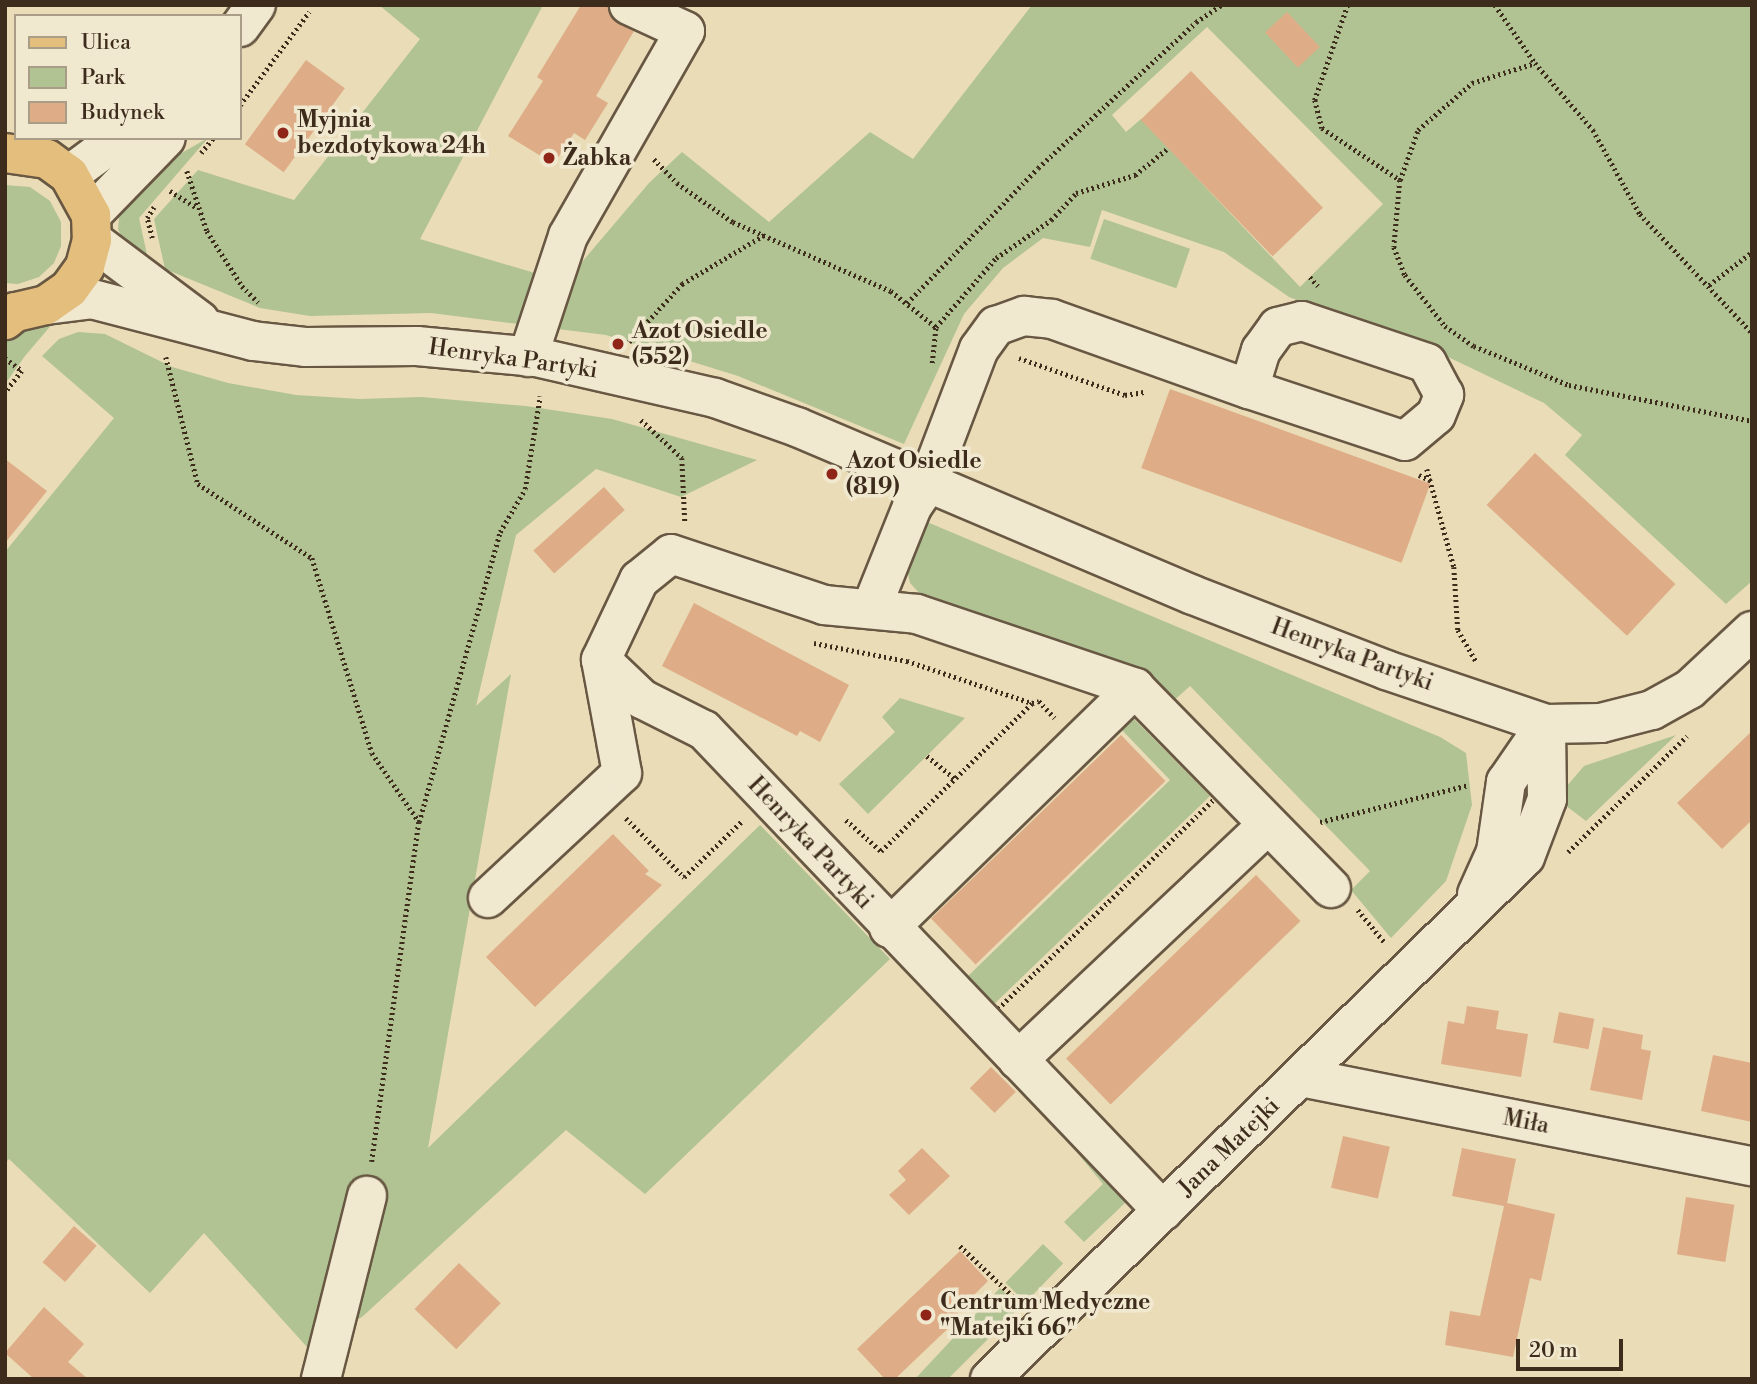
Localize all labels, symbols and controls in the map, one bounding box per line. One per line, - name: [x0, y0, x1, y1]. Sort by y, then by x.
- legend: [14, 14, 242, 140]
- text: Ulica: [81, 30, 131, 56]
- text: Park: [81, 65, 125, 91]
- text: Budynek: [81, 100, 164, 126]
- place label: Myjnia bezdotykowa 24h: [297, 106, 486, 160]
- marker: Myjnia bezdotykowa 24h: [275, 125, 291, 141]
- place label: Żabka: [563, 144, 631, 172]
- marker: Żabka: [541, 150, 557, 166]
- place label: Azot Osiedle (552): [632, 317, 767, 371]
- street label: Henryka Partyki: [427, 333, 599, 385]
- marker: Azot Osiedle (552): [610, 336, 626, 352]
- place label: Azot Osiedle (819): [846, 447, 981, 501]
- marker: Azot Osiedle (819): [824, 466, 840, 482]
- street label: Henryka Partyki: [1267, 613, 1437, 697]
- street label: Henryka Partyki: [742, 771, 878, 915]
- street label: Jana Matejki: [1173, 1092, 1285, 1202]
- street label: Miła: [1501, 1104, 1551, 1140]
- place label: Centrum Medyczne "Matejki 66": [940, 1288, 1150, 1342]
- marker: Centrum Medyczne "Matejki 66": [918, 1307, 934, 1323]
- scale bar: [1519, 1324, 1626, 1368]
- text: 20 m: [1529, 1338, 1578, 1364]

